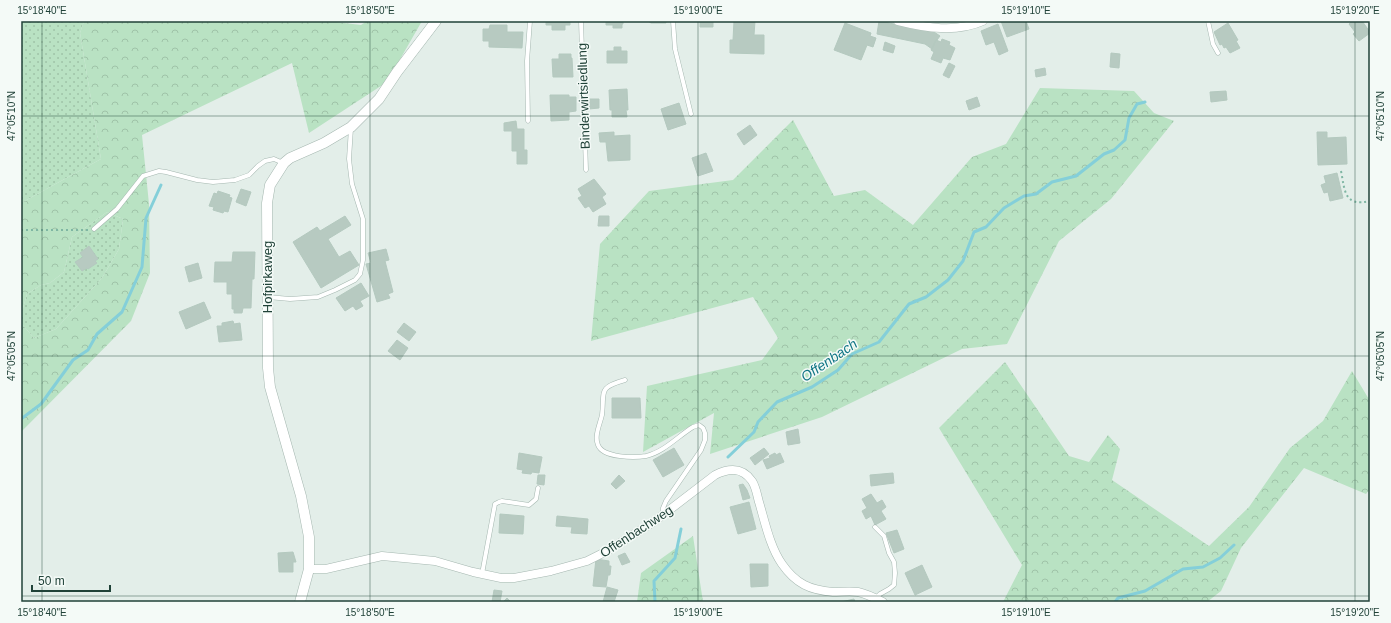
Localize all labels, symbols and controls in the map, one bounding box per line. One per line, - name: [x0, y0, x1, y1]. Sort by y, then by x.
- text: 15°18'40"E: [17, 5, 67, 16]
- text: 15°18'50"E: [345, 5, 395, 16]
- text: 15°19'00"E: [673, 5, 723, 16]
- text: 15°19'10"E: [1001, 5, 1051, 16]
- text: 15°19'20"E: [1330, 5, 1380, 16]
- street label: Binderwirtsiedlung: [574, 43, 593, 149]
- text: 47°05'10"N: [6, 91, 17, 141]
- text: 47°05'10"N: [1375, 91, 1386, 141]
- street label: Hofpirkaweg: [260, 241, 275, 313]
- text: 47°05'05"N: [6, 331, 17, 381]
- text: 47°05'05"N: [1375, 331, 1386, 381]
- water label: Offenbach: [798, 335, 860, 385]
- street label: Offenbachweg: [597, 502, 675, 560]
- scale bar: [32, 567, 110, 593]
- text: 50 m: [38, 574, 65, 588]
- text: 15°18'40"E: [17, 607, 67, 618]
- text: 15°18'50"E: [345, 607, 395, 618]
- text: 15°19'00"E: [673, 607, 723, 618]
- text: 15°19'10"E: [1001, 607, 1051, 618]
- text: 15°19'20"E: [1330, 607, 1380, 618]

